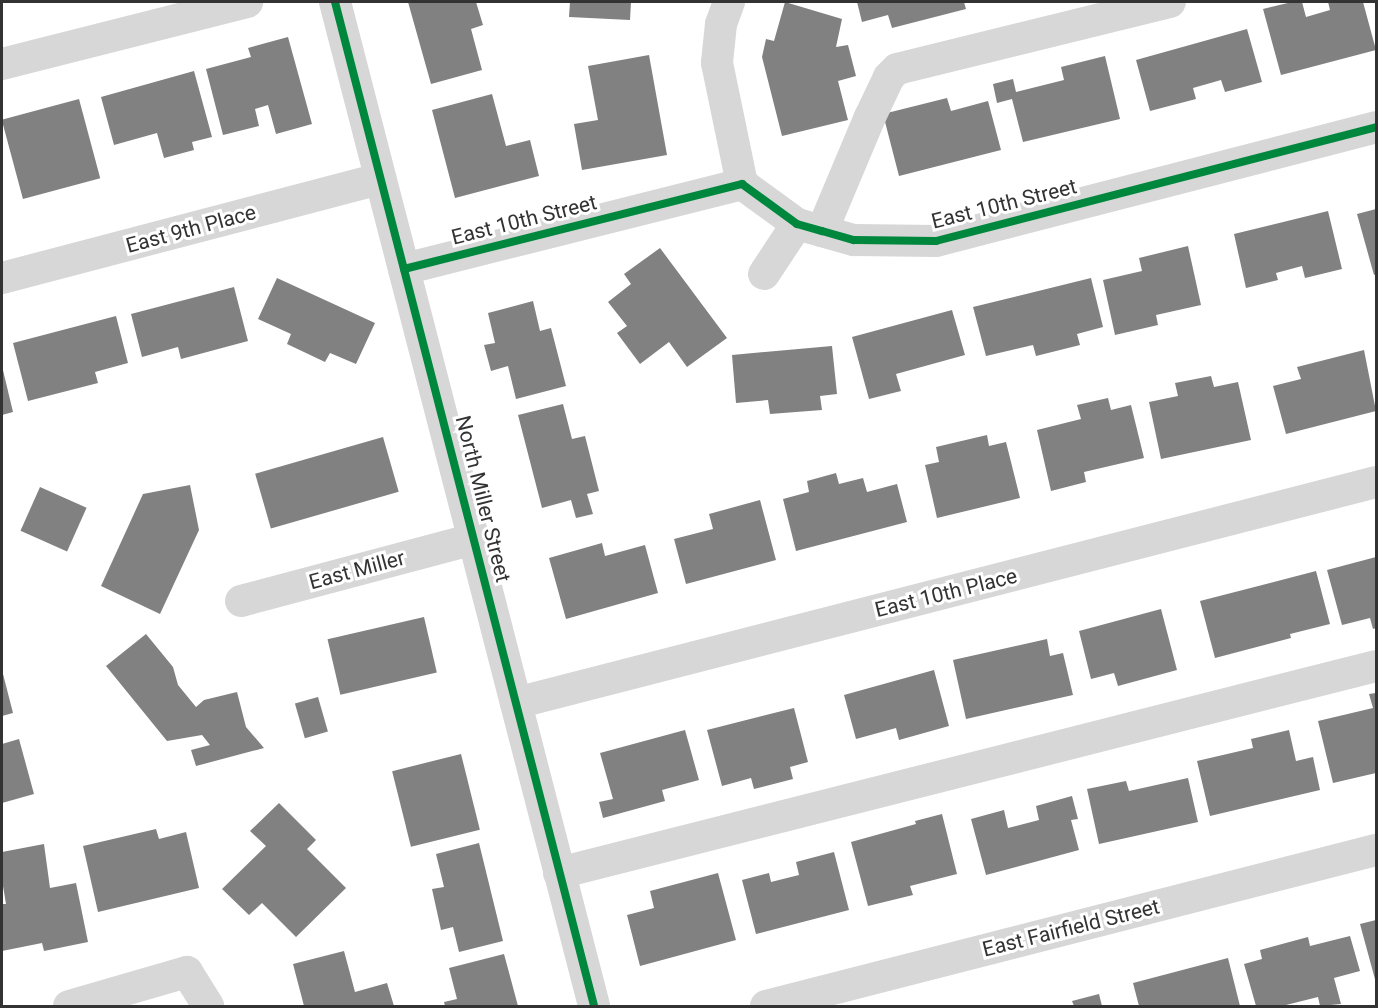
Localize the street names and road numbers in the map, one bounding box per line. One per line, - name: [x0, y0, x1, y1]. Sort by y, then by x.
- street label: East 10th Street: [929, 174, 1079, 234]
- street label: East 10th Street: [449, 190, 599, 250]
- street label: East 9th Place: [123, 200, 259, 258]
- street label: North Miller Street: [450, 413, 516, 585]
- street label: East Miller: [306, 545, 408, 595]
- street label: East 10th Place: [872, 563, 1020, 623]
- street label: East Fairfield Street: [980, 894, 1162, 962]

